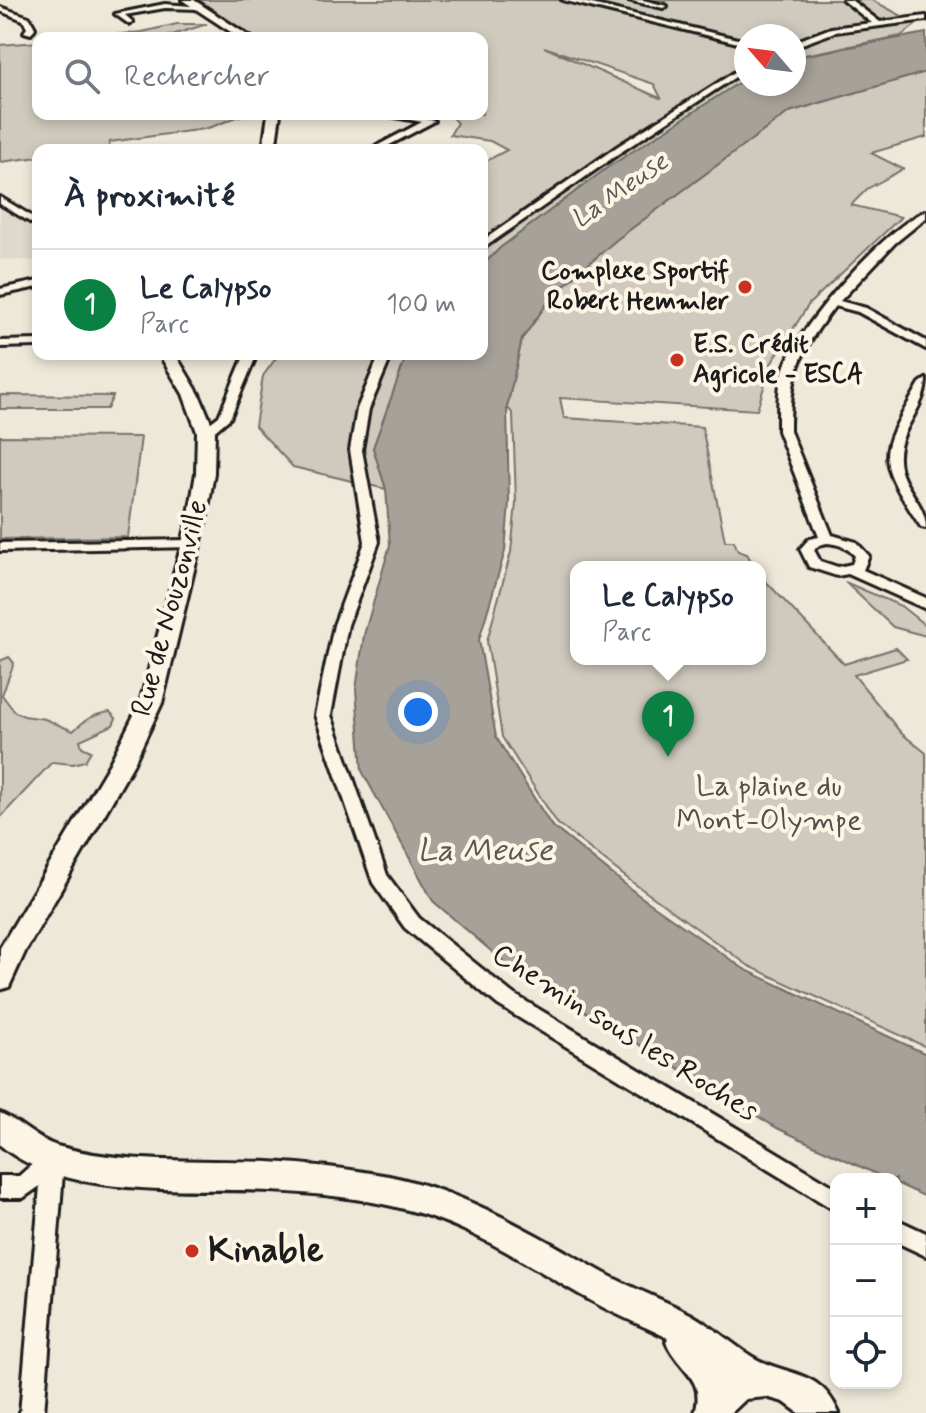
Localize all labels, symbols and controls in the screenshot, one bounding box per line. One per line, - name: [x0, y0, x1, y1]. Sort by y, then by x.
- north arrow: [734, 24, 806, 96]
- search box: [32, 32, 488, 120]
- icon: search: [60, 54, 104, 98]
- text: Rechercher: [124, 57, 270, 96]
- water label: La Meuse: [565, 145, 676, 237]
- text: À proximité: [64, 174, 235, 219]
- place label: Complexe Sportif Robert Hemmler: [541, 255, 729, 319]
- text: Le Calypso: [140, 269, 272, 308]
- marker: Complexe Sportif Robert Hemmler: [736, 278, 754, 296]
- text: 1: [84, 288, 96, 322]
- text: 100 m: [386, 288, 456, 322]
- text: Parc: [140, 308, 189, 342]
- place label: E.S. Crédit Agricole - ESCA: [693, 328, 863, 393]
- marker: E.S. Crédit Agricole - ESCA: [668, 351, 686, 369]
- street label: Rue de Nouzonville: [122, 495, 218, 721]
- popup: [570, 561, 766, 665]
- text: Le Calypso: [602, 577, 734, 616]
- text: Parc: [602, 616, 651, 650]
- pin: 1: [642, 691, 694, 757]
- your location: [398, 692, 438, 732]
- park label: La plaine du Mont-Olympe: [676, 767, 862, 840]
- water label: La Meuse: [417, 830, 554, 872]
- street label: Chemin sous les Roches: [484, 935, 766, 1131]
- map controls: [830, 1173, 902, 1389]
- button: +: [830, 1173, 902, 1245]
- place label: Kinable: [208, 1228, 324, 1275]
- marker: Kinable: [183, 1242, 201, 1260]
- button: −: [830, 1245, 902, 1317]
- button: locate: [830, 1317, 902, 1389]

